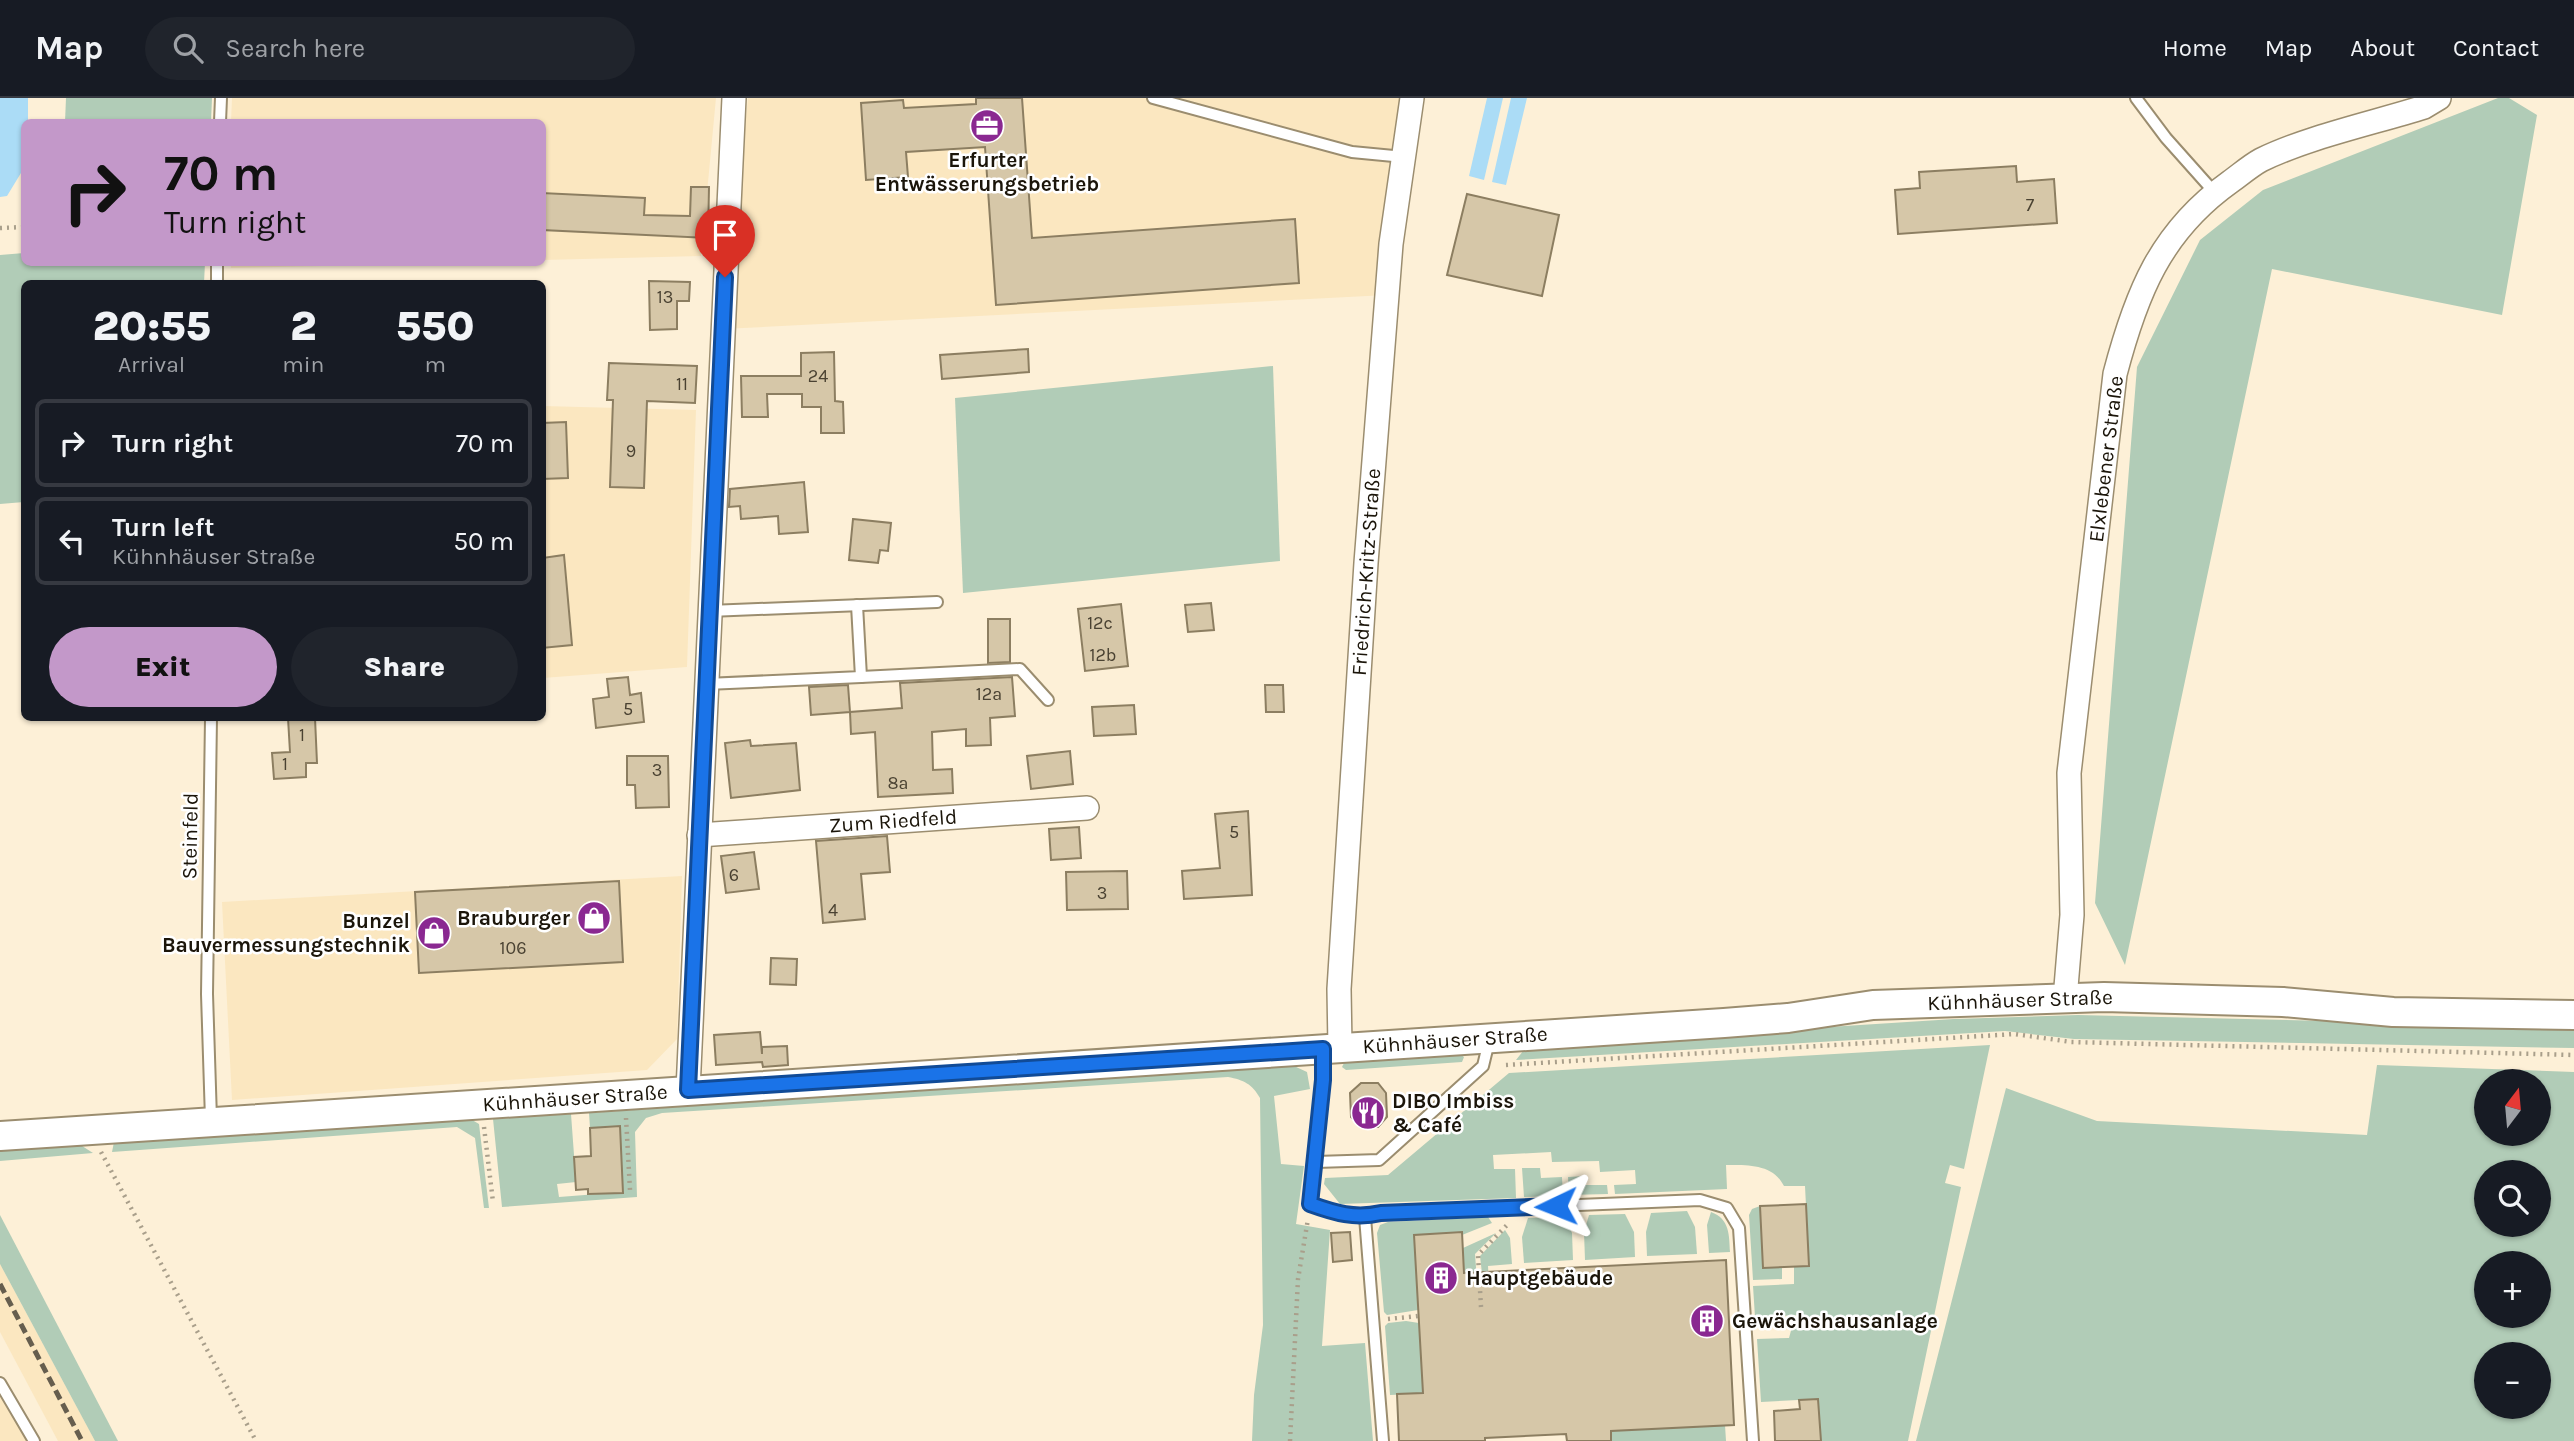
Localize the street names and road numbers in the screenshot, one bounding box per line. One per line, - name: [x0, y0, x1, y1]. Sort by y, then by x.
- street label: Elxlebener Straße: [2084, 374, 2128, 544]
- street label: Friedrich-Kritz-Straße: [1347, 467, 1385, 677]
- street label: Steinfeld: [177, 792, 203, 880]
- street label: Zum Riedfeld: [828, 805, 958, 837]
- street label: Kühnhäuser Straße: [1927, 985, 2113, 1015]
- street label: Kühnhäuser Straße: [1362, 1022, 1548, 1058]
- street label: Kühnhäuser Straße: [482, 1080, 668, 1116]

